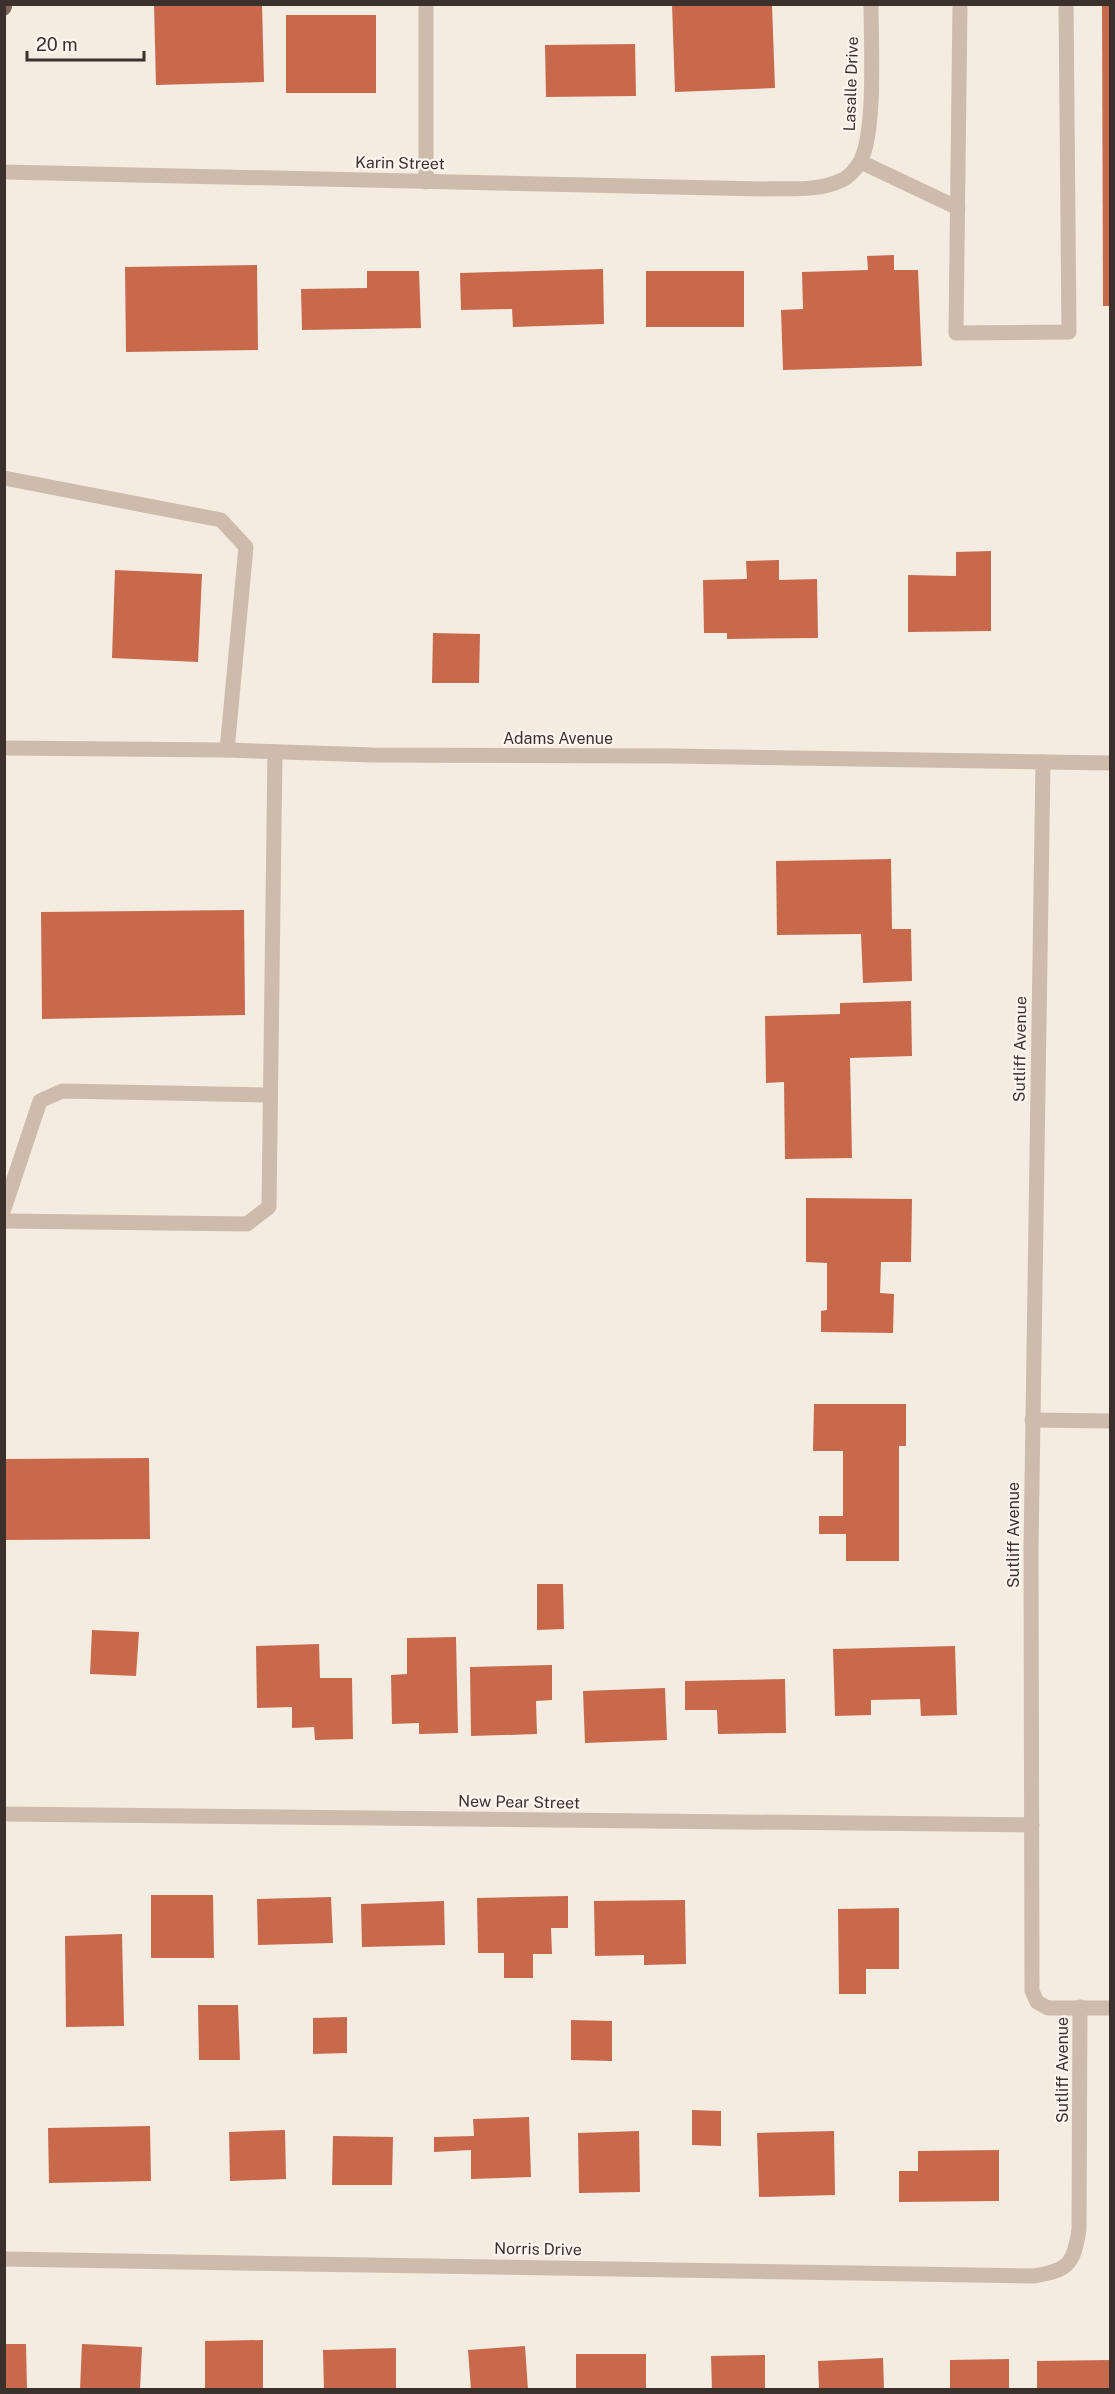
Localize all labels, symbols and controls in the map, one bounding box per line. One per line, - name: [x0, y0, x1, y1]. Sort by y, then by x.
- scale bar: [27, 24, 144, 62]
- text: 20 m: [36, 34, 78, 55]
- street label: Lasalle Drive: [840, 36, 862, 132]
- street label: Karin Street: [355, 153, 445, 173]
- street label: Adams Avenue: [503, 729, 613, 748]
- street label: Sutliff Avenue: [1010, 996, 1030, 1102]
- street label: Sutliff Avenue: [1004, 1482, 1023, 1588]
- street label: New Pear Street: [458, 1791, 580, 1813]
- street label: Sutliff Avenue: [1053, 2017, 1072, 2123]
- street label: Norris Drive: [494, 2239, 582, 2259]

